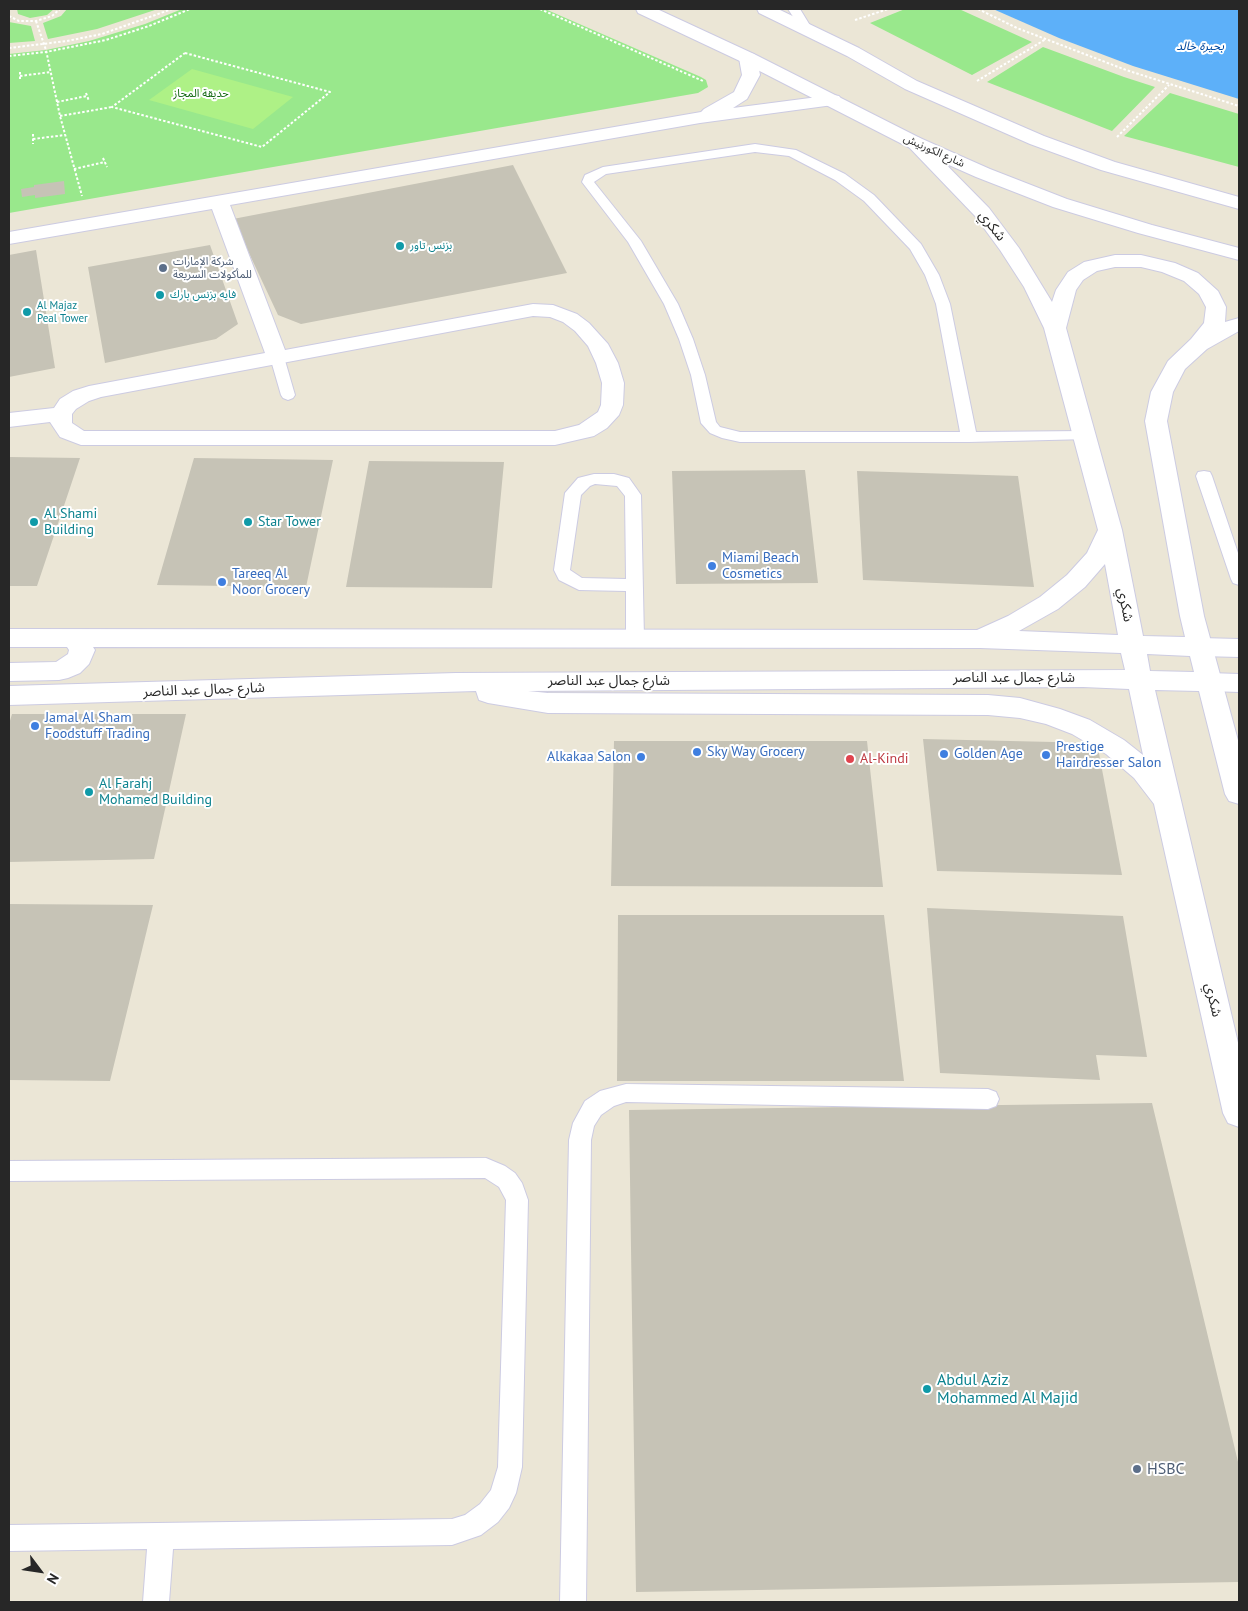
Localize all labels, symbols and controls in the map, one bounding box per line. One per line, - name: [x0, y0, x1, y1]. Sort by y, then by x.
- water label: بحيرة خالد: [1176, 40, 1224, 54]
- park label: حديقة المجاز: [173, 87, 229, 101]
- street label: شارع الكورنيش: [901, 132, 967, 170]
- street label: شكري: [975, 207, 1009, 245]
- place label: بزنس تاور: [410, 239, 452, 253]
- marker: بزنس تاور: [394, 240, 406, 252]
- place label: شركة الإمارات للمأكولات السريعة: [173, 255, 252, 281]
- marker: شركة الإمارات للمأكولات السريعة: [157, 262, 169, 274]
- place label: فايه بزنس بارك: [170, 288, 236, 302]
- marker: فايه بزنس بارك: [154, 289, 166, 301]
- place label: Al Majaz Peal Tower: [37, 299, 88, 325]
- marker: Al Majaz Peal Tower: [21, 306, 33, 318]
- place label: Al Shami Building: [44, 506, 97, 538]
- place label: Star Tower: [258, 514, 321, 530]
- marker: Al Shami Building: [28, 516, 40, 528]
- marker: Star Tower: [242, 516, 254, 528]
- place label: Miami Beach Cosmetics: [722, 550, 799, 582]
- marker: Miami Beach Cosmetics: [706, 560, 718, 572]
- place label: Tareeq Al Noor Grocery: [232, 566, 310, 598]
- marker: Tareeq Al Noor Grocery: [216, 576, 228, 588]
- street label: شكري: [1113, 587, 1137, 623]
- street label: شارع جمال عبد الناصر: [953, 670, 1075, 686]
- street label: شارع جمال عبد الناصر: [548, 673, 670, 689]
- street label: شارع جمال عبد الناصر: [143, 679, 265, 701]
- place label: Jamal Al Sham Foodstuff Trading: [45, 710, 150, 742]
- marker: Jamal Al Sham Foodstuff Trading: [29, 720, 41, 732]
- place label: Prestige Hairdresser Salon: [1056, 739, 1161, 772]
- place label: Sky Way Grocery: [707, 744, 805, 760]
- marker: Sky Way Grocery: [691, 746, 703, 758]
- place label: Golden Age: [954, 746, 1023, 762]
- marker: Golden Age: [938, 748, 950, 760]
- place label: Alkakaa Salon: [547, 749, 631, 765]
- marker: Prestige Hairdresser Salon: [1040, 749, 1052, 761]
- marker: Alkakaa Salon: [635, 751, 647, 763]
- place label: Al-Kindi: [860, 751, 909, 767]
- marker: Al-Kindi: [844, 753, 856, 765]
- place label: Al Farahj Mohamed Building: [99, 776, 212, 809]
- marker: Al Farahj Mohamed Building: [83, 786, 95, 798]
- street label: شكري: [1201, 981, 1225, 1019]
- place label: Abdul Aziz Mohammed Al Majid: [937, 1370, 1078, 1408]
- marker: Abdul Aziz Mohammed Al Majid: [921, 1383, 933, 1395]
- place label: HSBC: [1147, 1459, 1185, 1479]
- marker: HSBC: [1131, 1463, 1143, 1475]
- north arrow: [15, 1546, 65, 1596]
- text: N: [43, 1570, 63, 1587]

